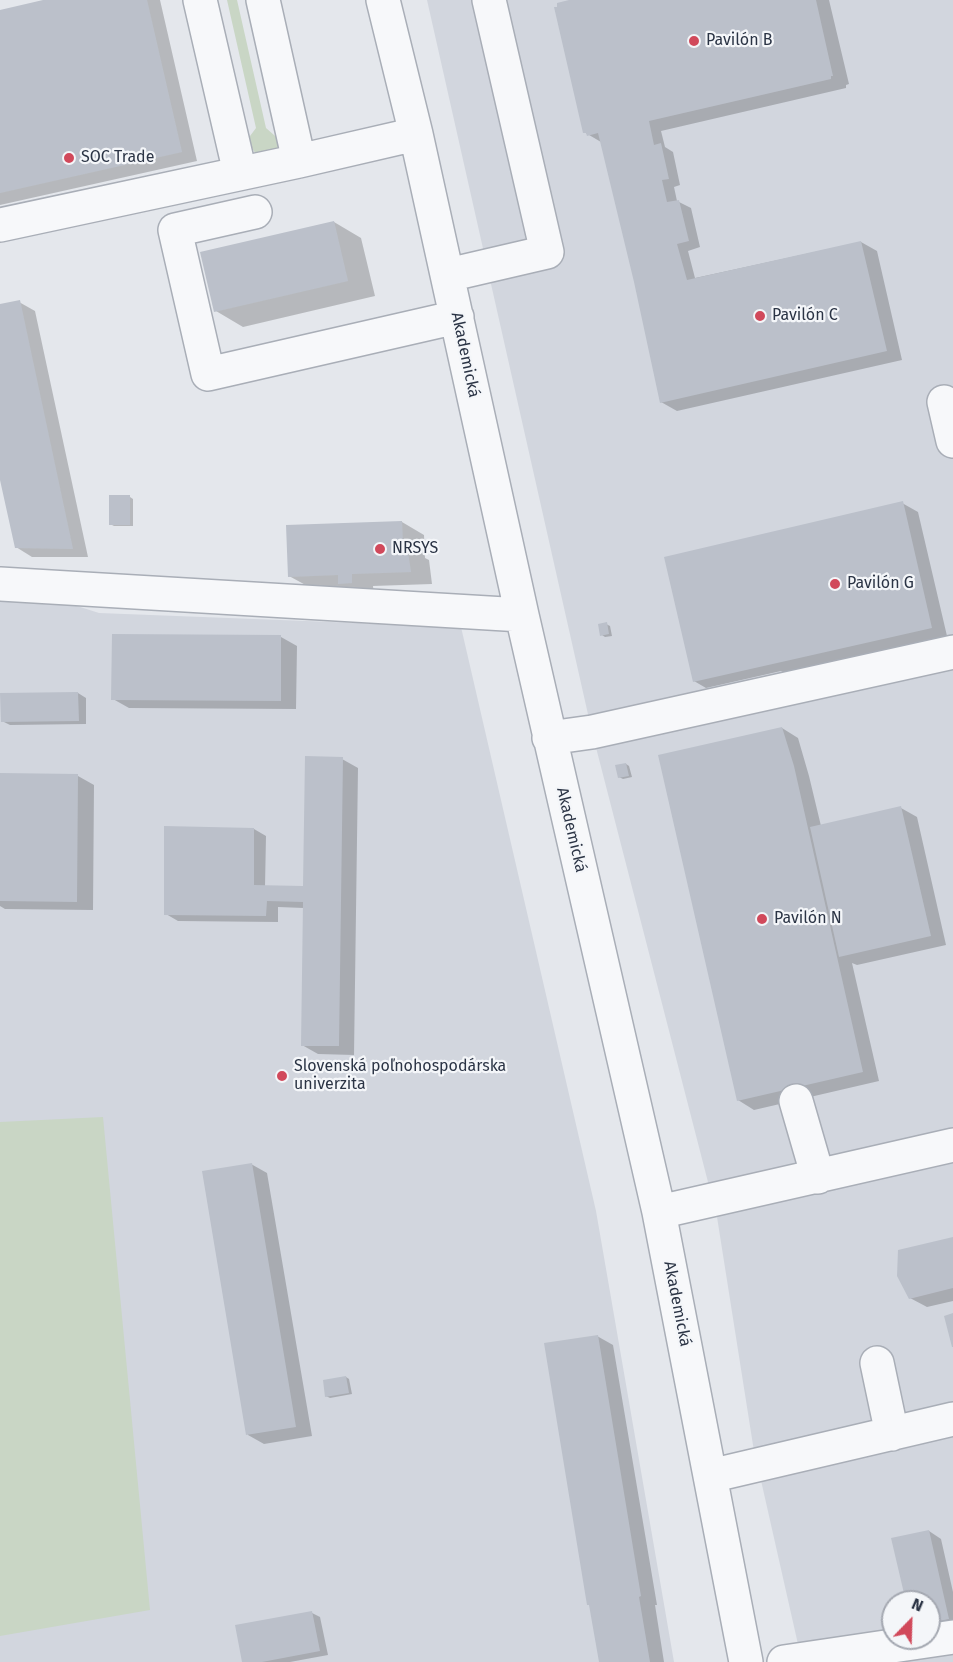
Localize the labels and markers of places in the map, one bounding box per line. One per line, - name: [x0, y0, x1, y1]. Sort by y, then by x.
- place label: Pavilón B: [706, 31, 773, 51]
- marker: Pavilón B: [687, 34, 701, 48]
- place label: SOC Trade: [81, 148, 154, 168]
- marker: SOC Trade: [62, 151, 76, 165]
- place label: Pavilón C: [772, 306, 838, 326]
- marker: Pavilón C: [753, 309, 767, 323]
- place label: NRSYS: [392, 539, 438, 559]
- marker: NRSYS: [373, 542, 387, 556]
- place label: Pavilón G: [847, 574, 914, 594]
- marker: Pavilón G: [828, 577, 842, 591]
- place label: Pavilón N: [774, 909, 842, 929]
- marker: Pavilón N: [755, 912, 769, 926]
- place label: Slovenská poľnohospodárska univerzita: [294, 1057, 506, 1095]
- marker: Slovenská poľnohospodárska univerzita: [275, 1069, 289, 1083]

